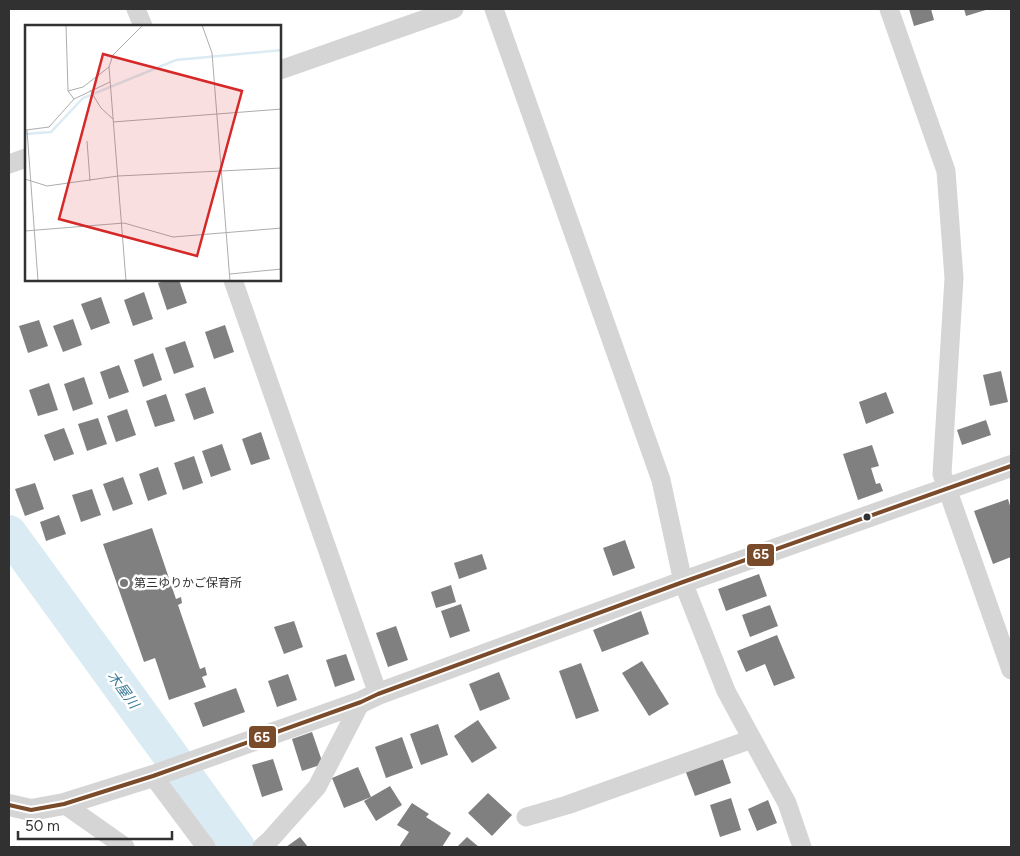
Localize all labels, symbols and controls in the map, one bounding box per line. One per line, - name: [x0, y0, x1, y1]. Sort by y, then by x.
- inset map: [25, 25, 281, 281]
- unlabelled marker: [862, 512, 872, 522]
- line badge: 65: [746, 543, 775, 567]
- text: 65: [753, 546, 769, 563]
- place label: 第三ゆりかご保育所: [134, 576, 242, 590]
- marker: 第三ゆりかご保育所: [118, 577, 130, 589]
- water label: 木屋川: [104, 668, 143, 714]
- line badge: 65: [248, 725, 277, 749]
- text: 65: [254, 729, 270, 746]
- scale bar: [18, 808, 171, 840]
- text: 50 m: [25, 817, 60, 835]

